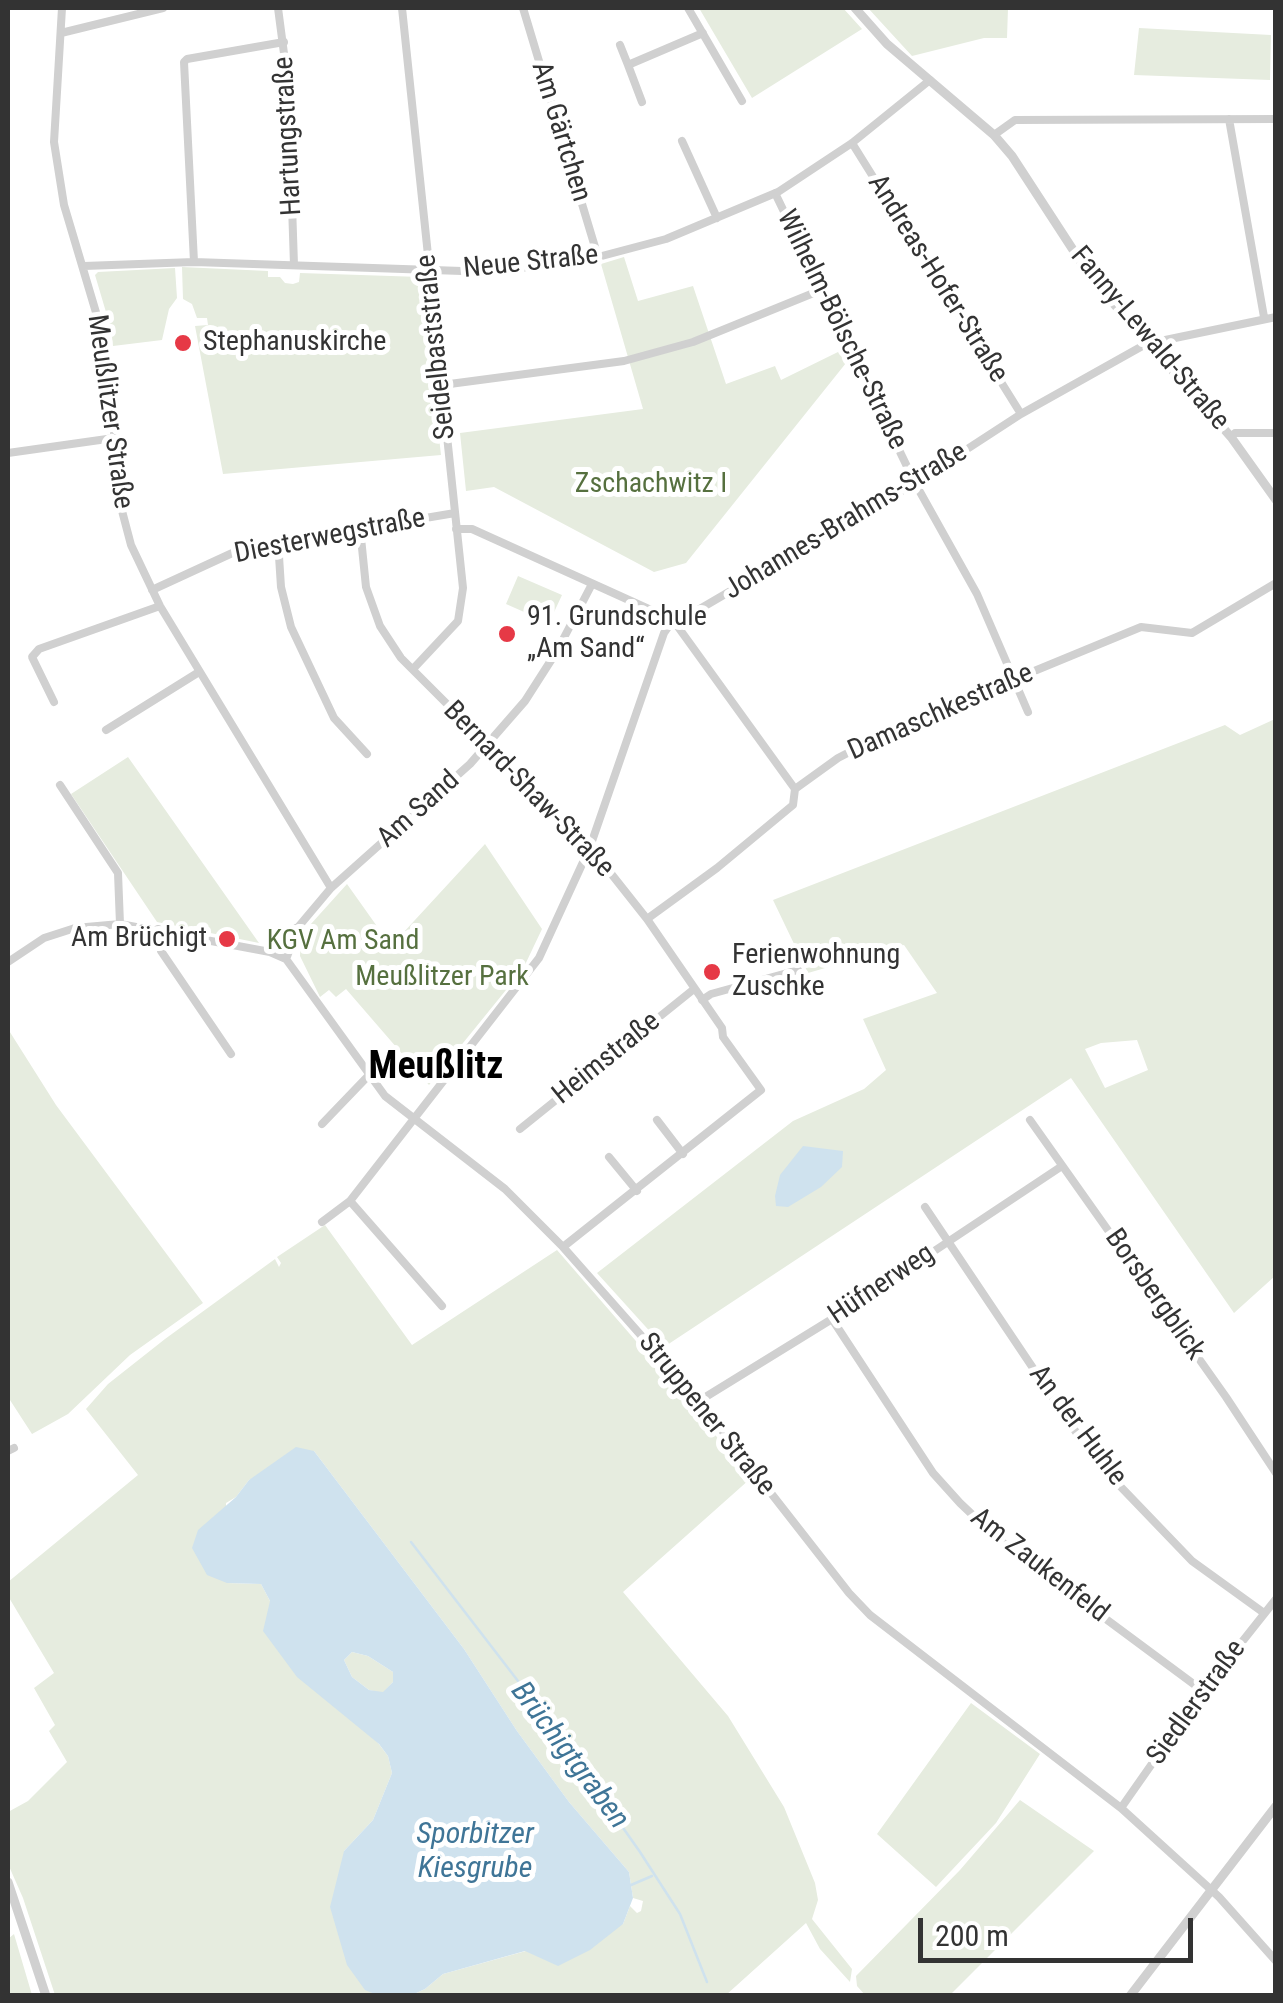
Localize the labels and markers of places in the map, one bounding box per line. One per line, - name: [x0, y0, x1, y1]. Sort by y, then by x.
- place label: Stephanuskirche: [203, 326, 386, 360]
- marker: Stephanuskirche: [172, 332, 194, 354]
- place label: 91. Grundschule „Am Sand“: [527, 601, 707, 667]
- marker: 91. Grundschule „Am Sand“: [496, 623, 518, 645]
- place label: Am Brüchigt: [71, 922, 207, 956]
- marker: Am Brüchigt: [216, 928, 238, 950]
- place label: Ferienwohnung Zuschke: [732, 939, 900, 1005]
- marker: Ferienwohnung Zuschke: [701, 961, 723, 983]

